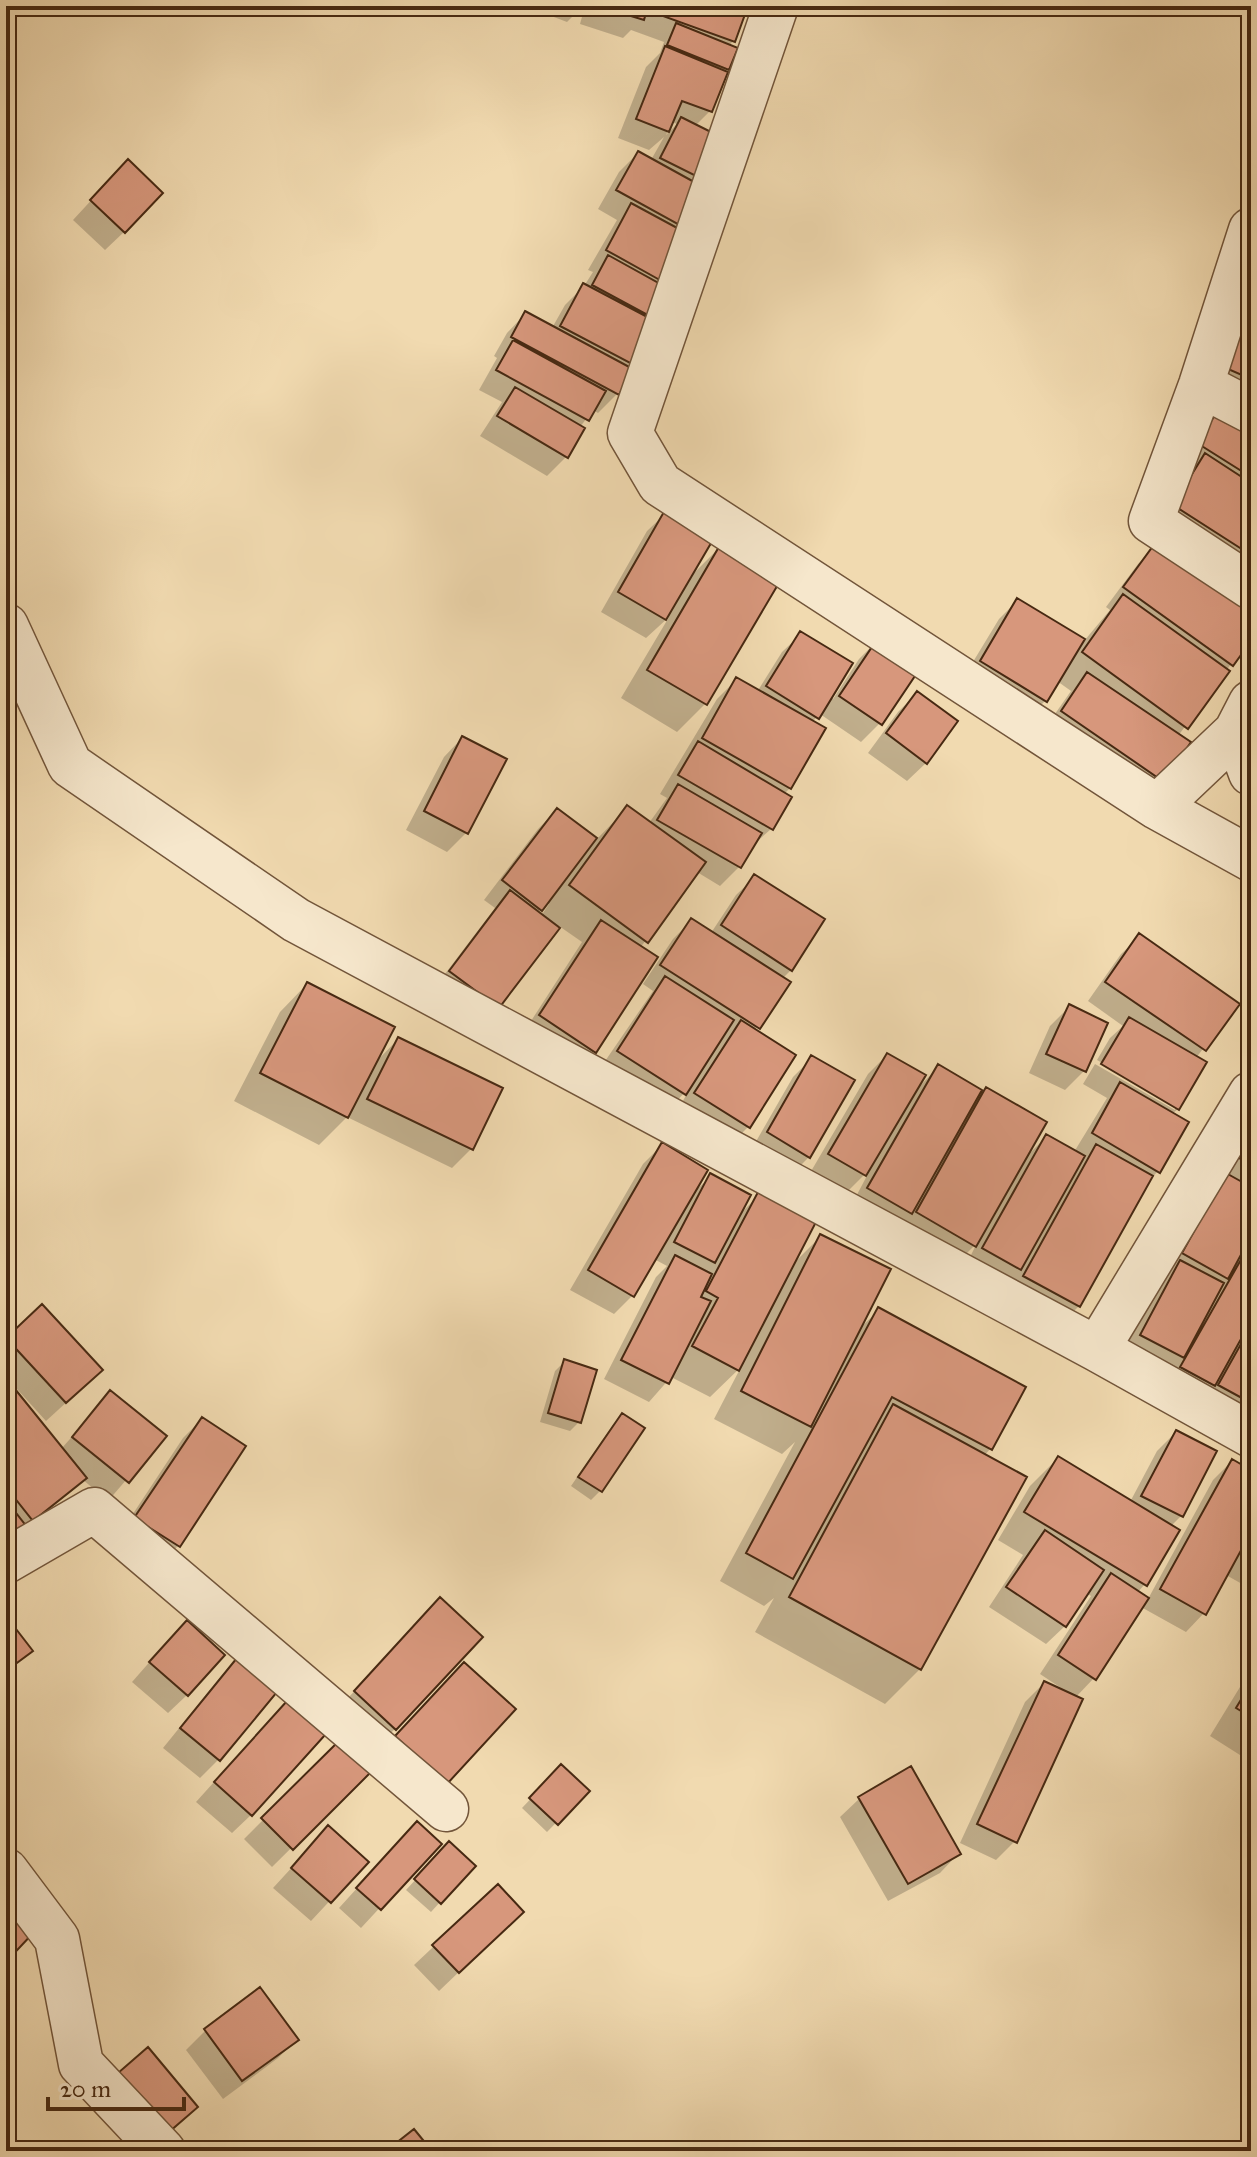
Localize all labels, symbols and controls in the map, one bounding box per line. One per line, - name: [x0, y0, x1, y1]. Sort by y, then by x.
- scale bar: [48, 2061, 184, 2111]
- text: 20 m: [60, 2074, 111, 2104]

